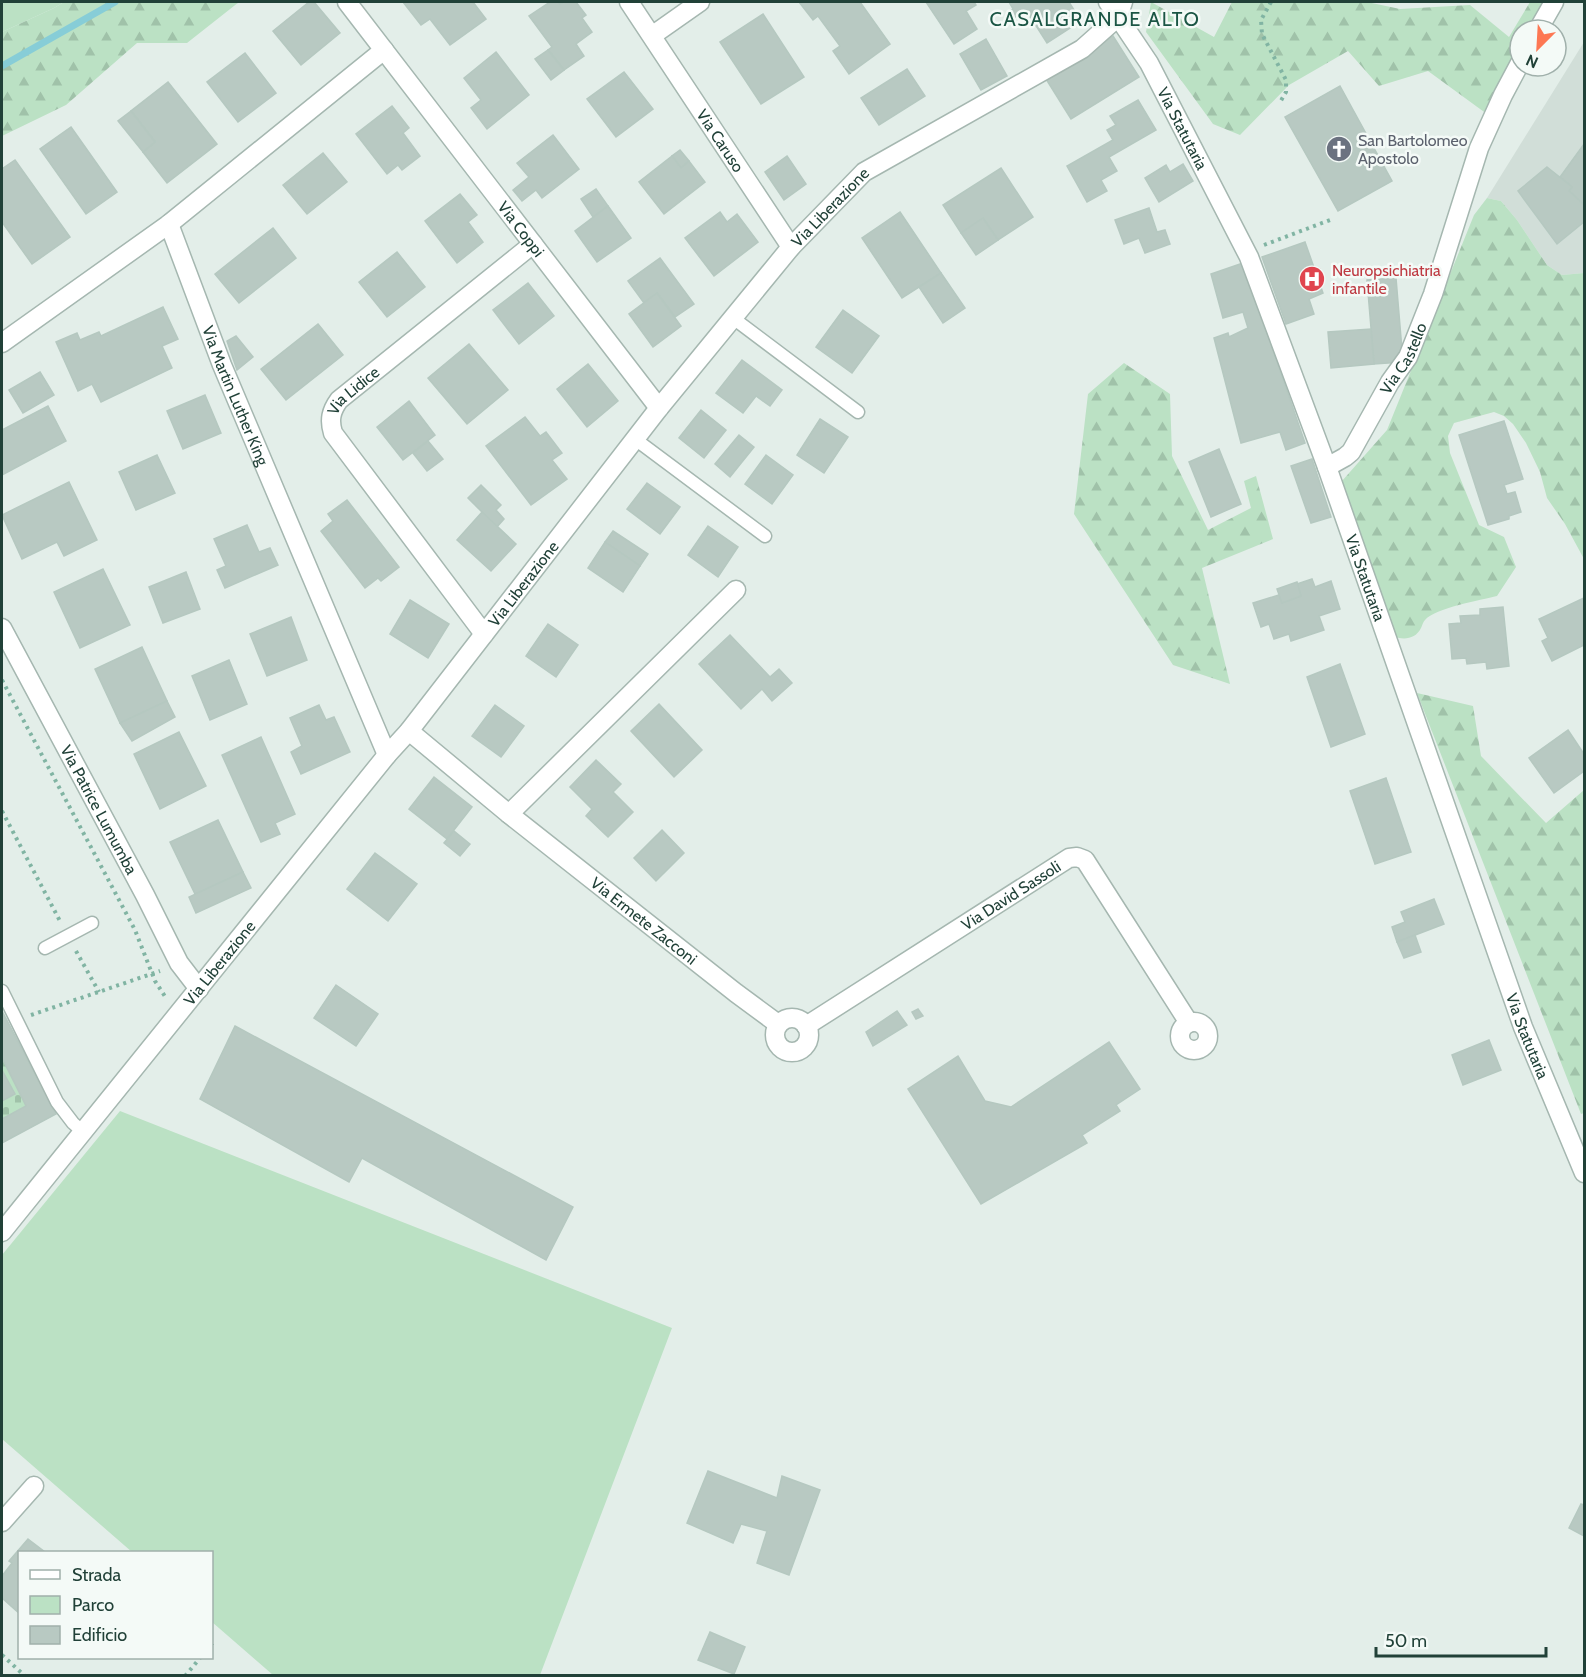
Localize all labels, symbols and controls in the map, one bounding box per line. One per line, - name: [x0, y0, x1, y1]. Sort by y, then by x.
- district label: CASALGRANDE ALTO: [990, 7, 1200, 31]
- north arrow: [1508, 18, 1568, 78]
- text: N: [1523, 50, 1541, 72]
- street label: Via Statutaria: [1154, 84, 1212, 173]
- street label: Via Caruso: [693, 105, 748, 176]
- place label: San Bartolomeo Apostolo: [1358, 131, 1468, 168]
- church icon: San Bartolomeo Apostolo: [1324, 134, 1354, 164]
- street label: Via Liberazione: [787, 163, 873, 251]
- street label: Via Coppi: [494, 197, 549, 260]
- place label: Neuropsichiatria infantile: [1332, 261, 1441, 298]
- hospital icon: Neuropsichiatria infantile: [1297, 264, 1327, 294]
- street label: Via Castello: [1376, 320, 1430, 397]
- street label: Via Martin Luther King: [199, 323, 273, 469]
- street label: Via Lidice: [323, 362, 383, 418]
- street label: Via Statutaria: [1342, 532, 1390, 624]
- street label: Via Liberazione: [484, 537, 562, 630]
- street label: Via Patrice Lumumba: [57, 742, 142, 878]
- street label: Via David Sassoli: [958, 856, 1064, 934]
- street label: Via Ermete Zacconi: [587, 873, 701, 968]
- street label: Via Liberazione: [179, 917, 259, 1009]
- street label: Via Statutaria: [1502, 991, 1553, 1082]
- legend: [18, 1551, 213, 1659]
- text: Strada: [72, 1564, 122, 1586]
- text: Parco: [72, 1594, 114, 1616]
- scale bar: [1376, 1620, 1546, 1658]
- text: Edificio: [72, 1624, 127, 1646]
- text: 50 m: [1385, 1630, 1427, 1652]

